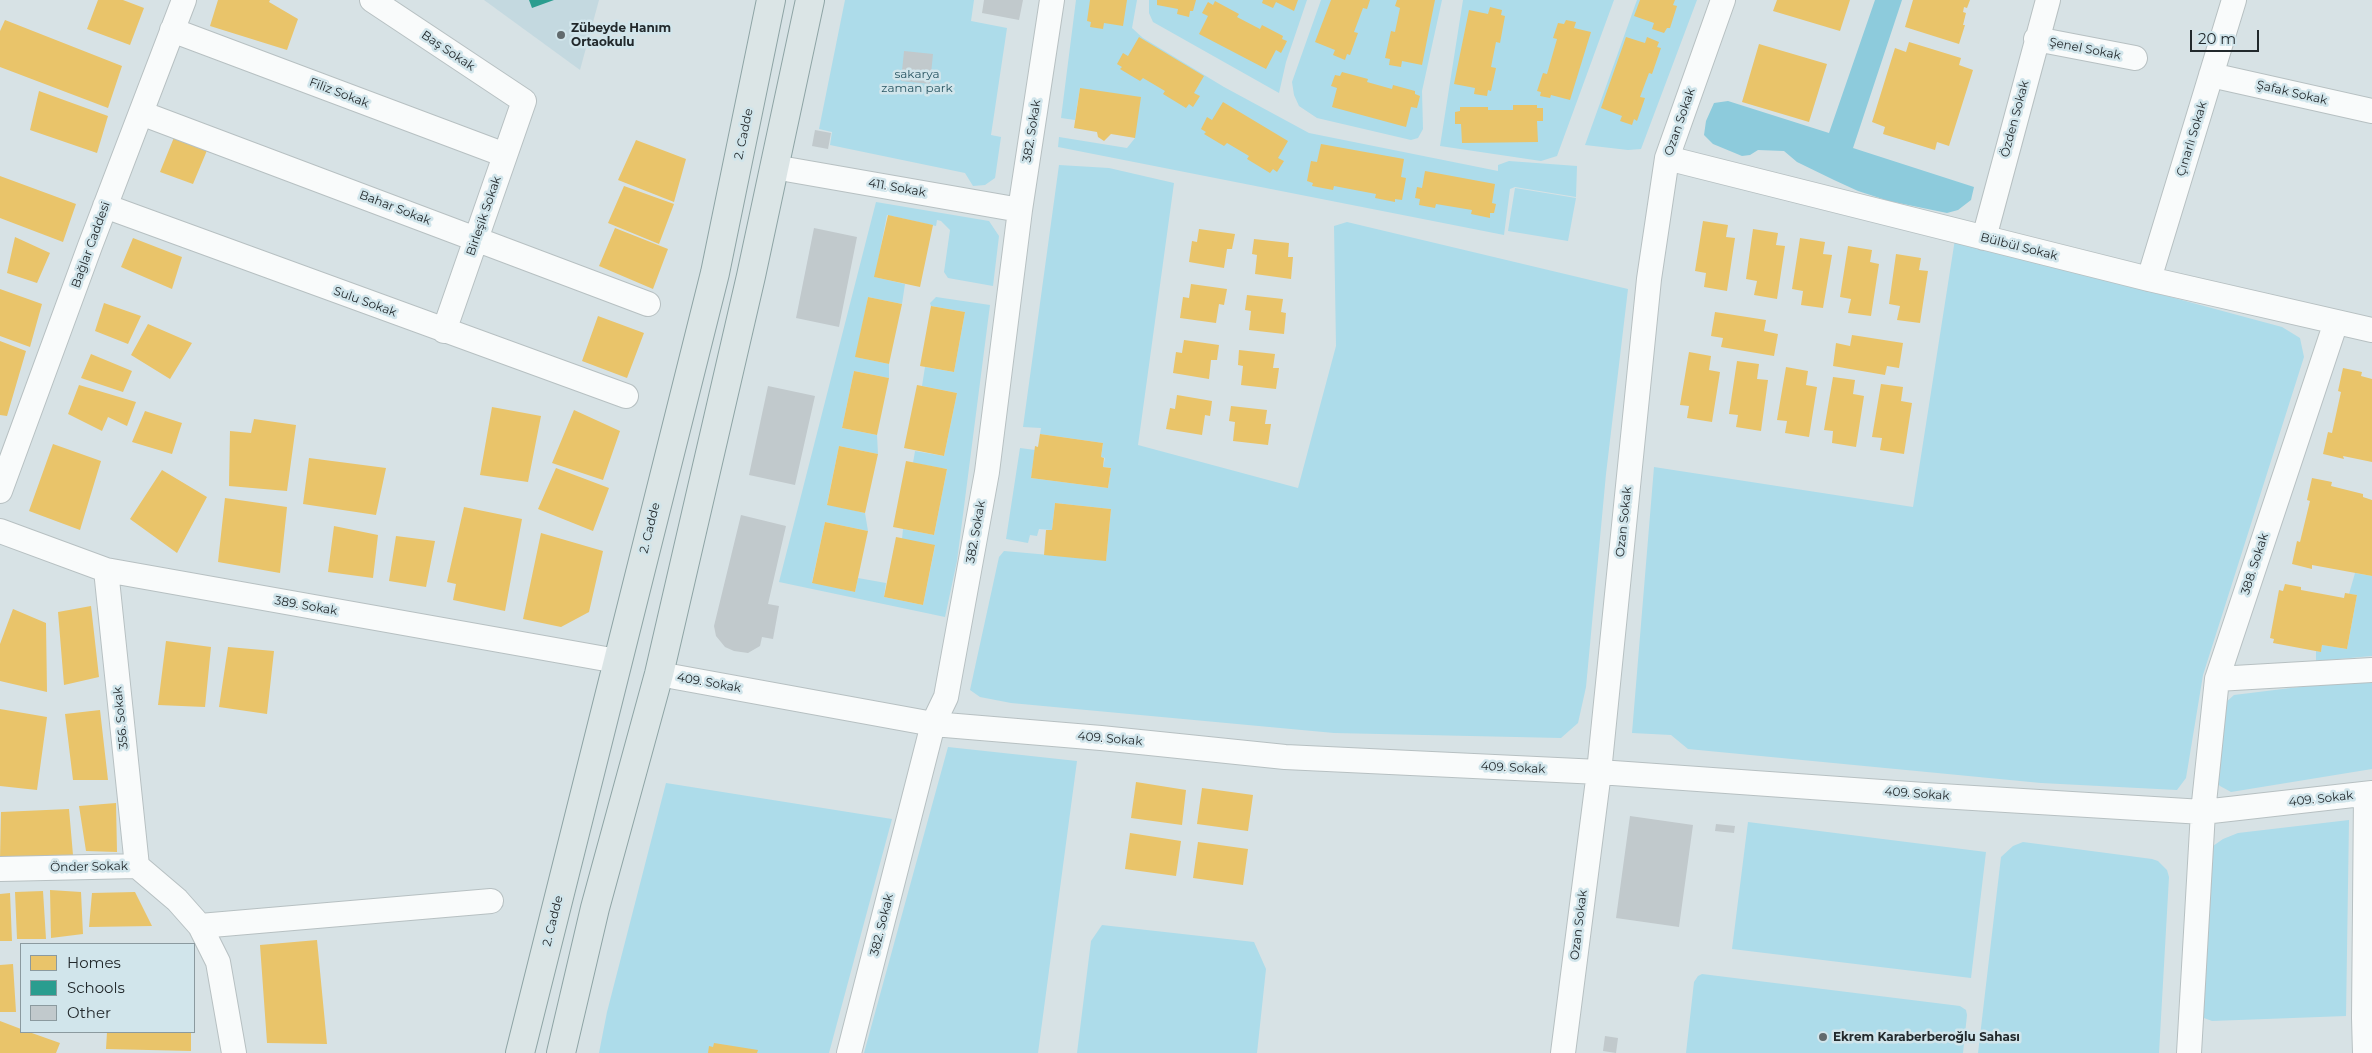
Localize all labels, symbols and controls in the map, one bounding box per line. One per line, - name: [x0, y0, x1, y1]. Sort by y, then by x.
- scale bar: [2192, 20, 2261, 52]
- place label: Zübeyde Hanım Ortaokulu: [571, 21, 671, 49]
- street label: Baş Sokak: [419, 28, 477, 74]
- marker: Zübeyde Hanım Ortaokulu: [555, 29, 567, 41]
- text: 20 m: [2198, 29, 2236, 48]
- street label: Şenel Sokak: [2048, 35, 2122, 63]
- park label: sakarya zaman park: [881, 67, 953, 95]
- street label: Filiz Sokak: [307, 75, 371, 111]
- street label: Şafak Sokak: [2255, 78, 2329, 108]
- street label: Özden Sokak: [1998, 79, 2032, 159]
- street label: Ozan Sokak: [1662, 86, 1698, 158]
- street label: 382. Sokak: [1020, 99, 1044, 163]
- street label: Çınarlı Sokak: [2174, 100, 2210, 178]
- street label: 2. Cadde: [732, 107, 756, 161]
- street label: Birleşik Sokak: [464, 174, 504, 258]
- street label: 411. Sokak: [867, 176, 927, 200]
- street label: Bahar Sokak: [357, 188, 433, 228]
- street label: Bağlar Caddesi: [69, 200, 113, 290]
- street label: Bülbül Sokak: [1979, 230, 2059, 264]
- street label: Sulu Sokak: [331, 284, 399, 320]
- street label: Ozan Sokak: [1613, 486, 1635, 558]
- street label: 382. Sokak: [963, 500, 989, 564]
- street label: 2. Cadde: [637, 501, 663, 555]
- street label: 388. Sokak: [2238, 531, 2272, 597]
- street label: 389. Sokak: [273, 593, 339, 619]
- street label: 409. Sokak: [676, 670, 742, 696]
- street label: 356. Sokak: [111, 686, 131, 750]
- street label: 409. Sokak: [1077, 729, 1143, 749]
- street label: 409. Sokak: [1480, 759, 1546, 777]
- street label: 409. Sokak: [1884, 785, 1950, 803]
- street label: 409. Sokak: [2288, 788, 2354, 810]
- street label: Önder Sokak: [50, 859, 128, 875]
- street label: Ozan Sokak: [1568, 889, 1590, 961]
- street label: 382. Sokak: [867, 893, 897, 957]
- street label: 2. Cadde: [540, 894, 566, 948]
- legend: [20, 943, 195, 1033]
- text: Homes: [67, 953, 121, 972]
- text: Schools: [67, 978, 125, 997]
- text: Other: [67, 1003, 111, 1022]
- place label: Ekrem Karaberberoğlu Sahası: [1833, 1030, 2020, 1044]
- marker: Ekrem Karaberberoğlu Sahası: [1817, 1031, 1829, 1043]

